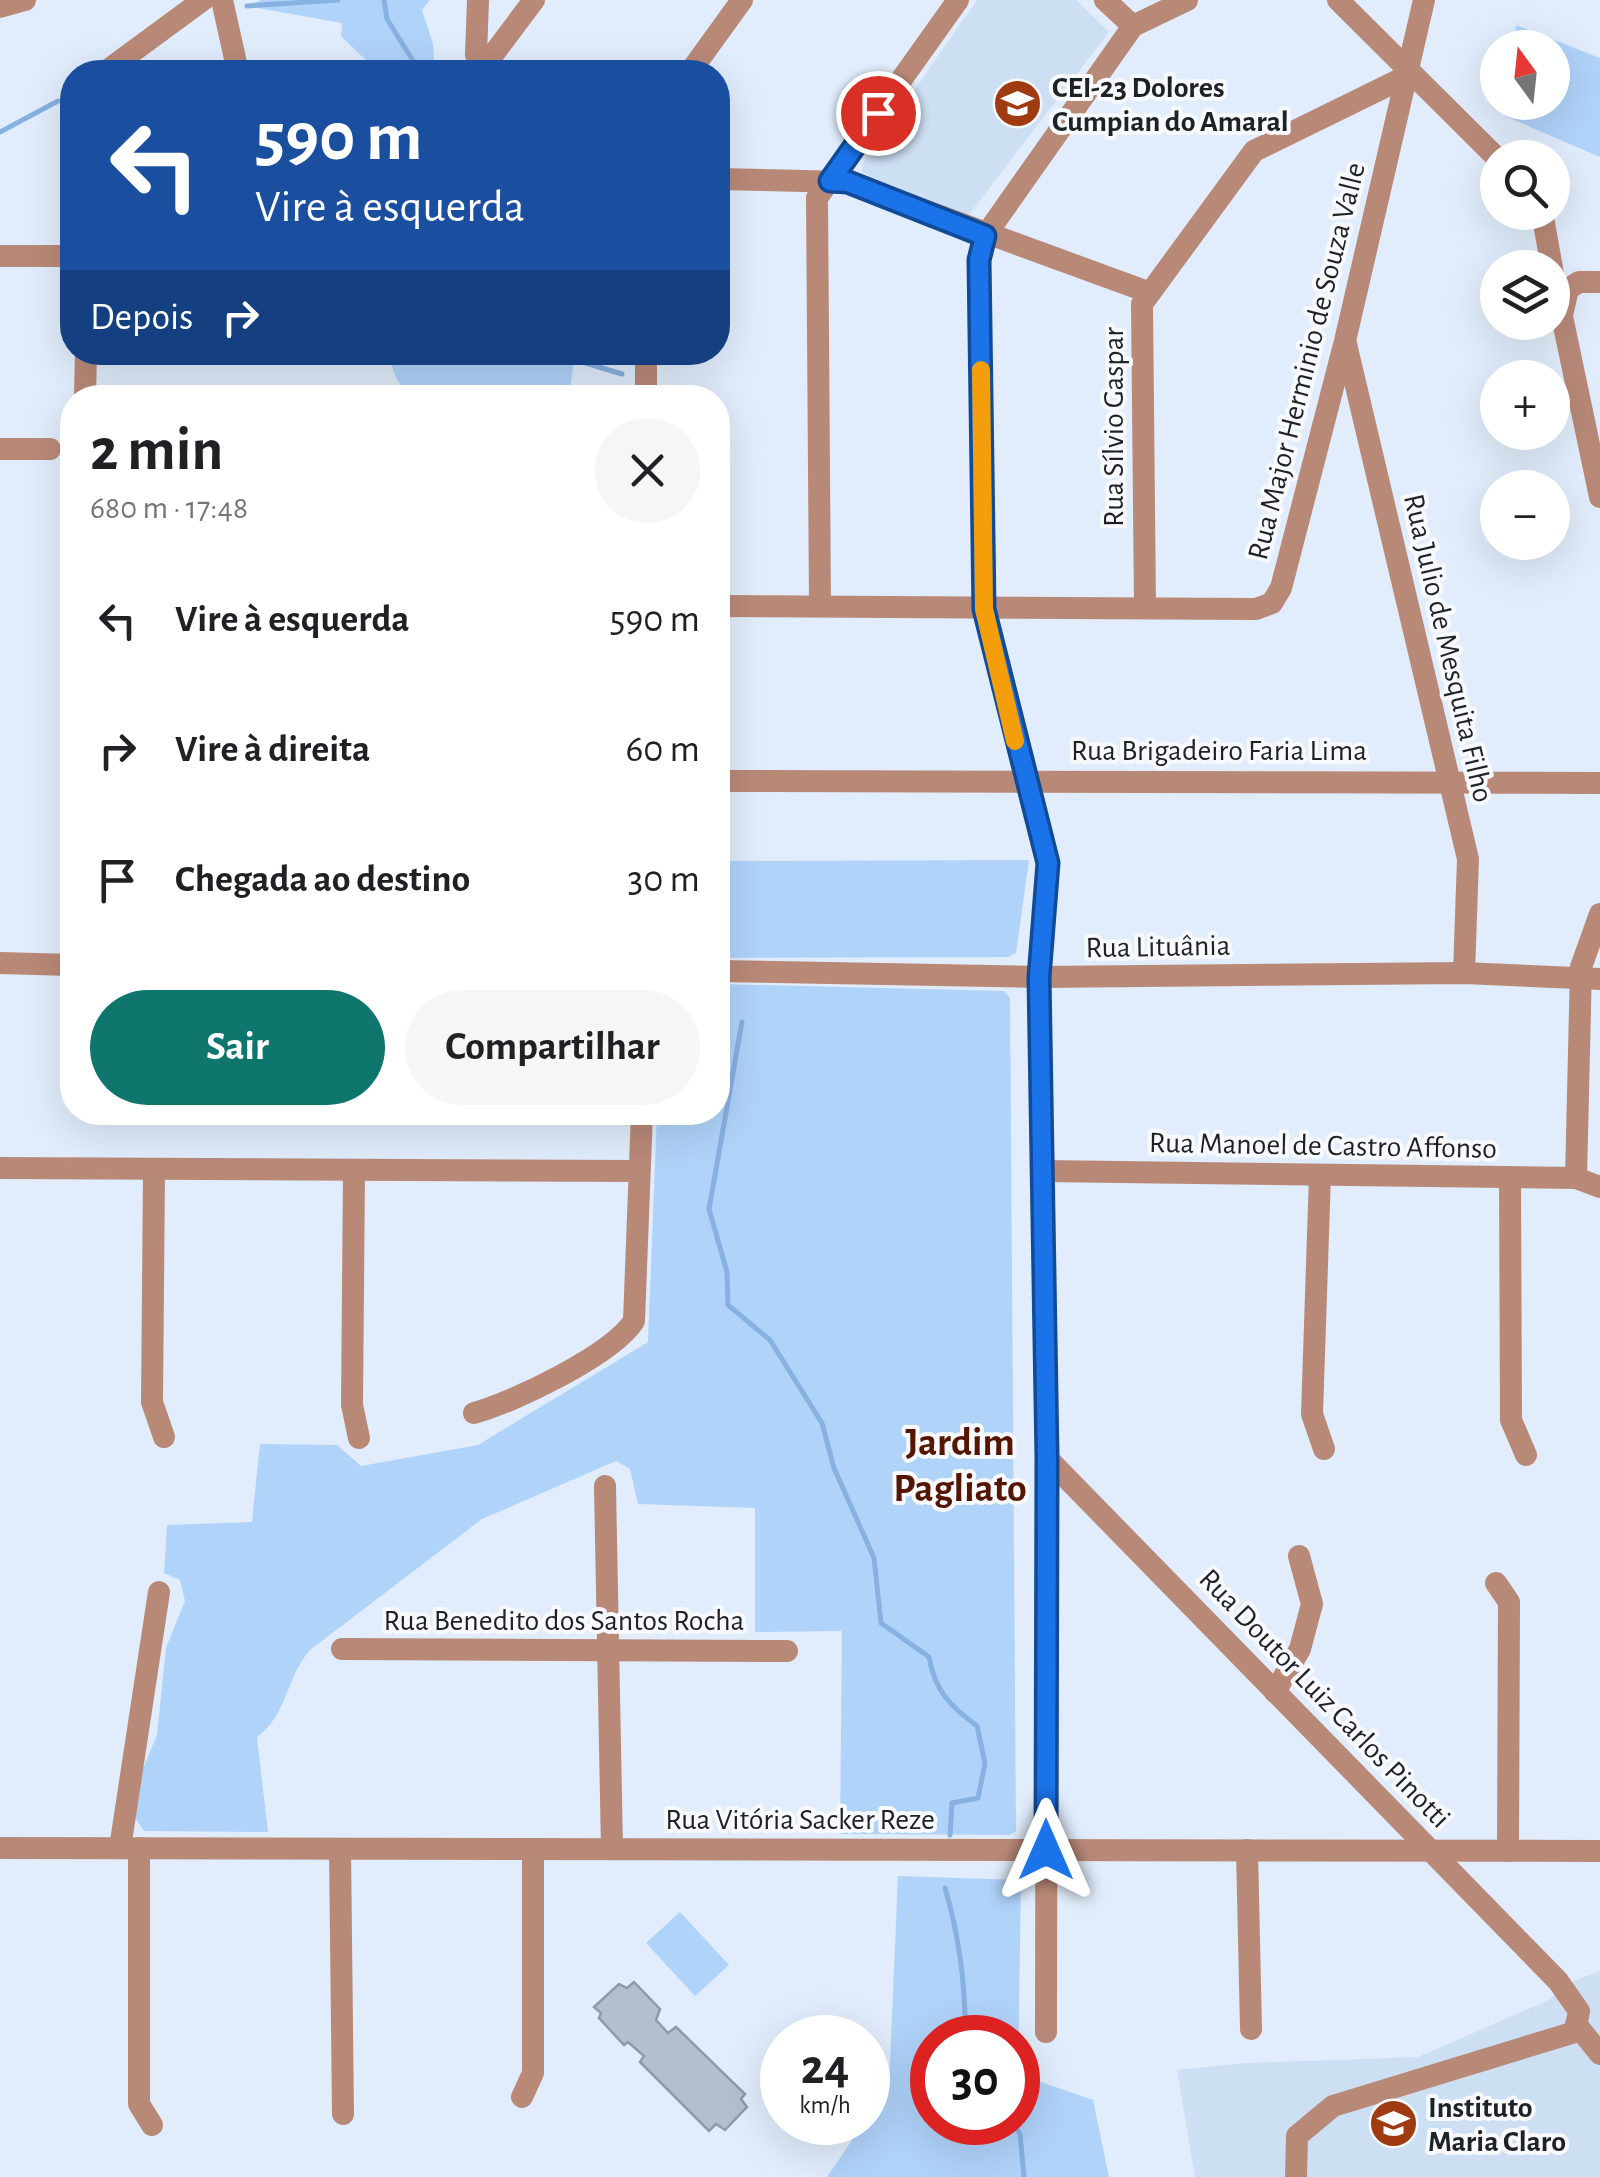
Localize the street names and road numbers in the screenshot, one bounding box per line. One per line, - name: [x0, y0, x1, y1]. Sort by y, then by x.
- street label: Rua Major Herminio de Souza Valle: [1243, 159, 1371, 563]
- street label: Rua Sílvio Gaspar: [1099, 327, 1129, 527]
- street label: Rua Julio de Mesquita Filho: [1398, 491, 1498, 805]
- street label: Rua Brigadeiro Faria Lima: [1071, 736, 1367, 766]
- street label: Rua Lituânia: [1085, 931, 1231, 963]
- street label: Rua Manoel de Castro Affonso: [1149, 1128, 1497, 1164]
- street label: Rua Doutor Luiz Carlos Pinotti: [1193, 1564, 1455, 1834]
- street label: Rua Benedito dos Santos Rocha: [384, 1606, 744, 1636]
- street label: Rua Vitória Sacker Reze: [665, 1805, 935, 1835]

